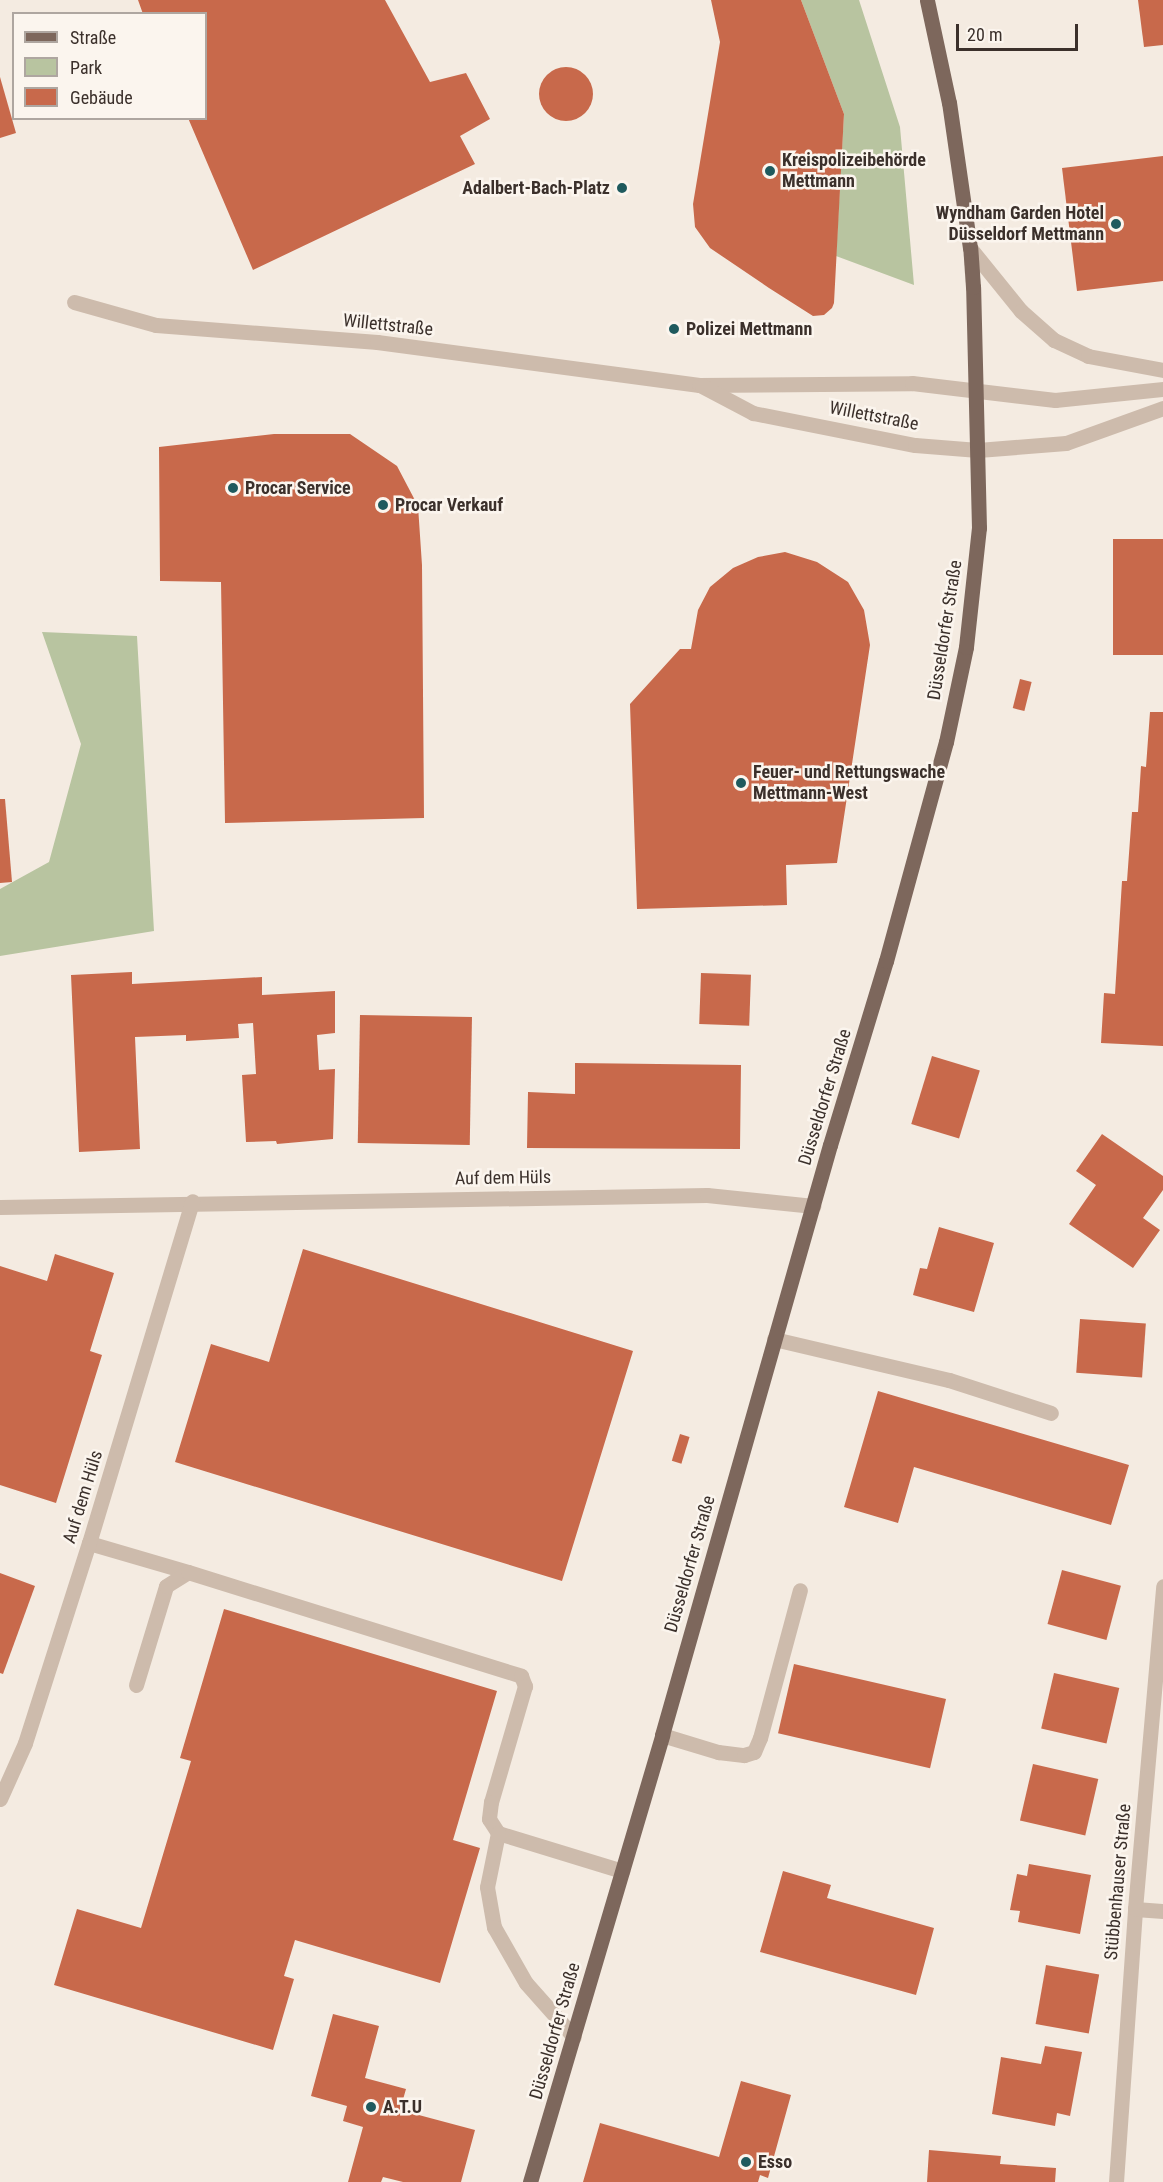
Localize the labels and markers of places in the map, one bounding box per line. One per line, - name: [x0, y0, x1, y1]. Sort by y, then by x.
- place label: Kreispolizeibehörde Mettmann: [782, 150, 926, 192]
- marker: Kreispolizeibehörde Mettmann: [763, 164, 777, 178]
- place label: Adalbert-Bach-Platz: [462, 177, 610, 199]
- marker: Adalbert-Bach-Platz: [615, 181, 629, 195]
- place label: Wyndham Garden Hotel Düsseldorf Mettmann: [936, 203, 1104, 246]
- marker: Wyndham Garden Hotel Düsseldorf Mettmann: [1109, 217, 1123, 231]
- place label: Polizei Mettmann: [686, 318, 812, 340]
- marker: Polizei Mettmann: [667, 322, 681, 336]
- place label: Procar Service: [245, 477, 351, 499]
- marker: Procar Service: [226, 481, 240, 495]
- place label: Procar Verkauf: [395, 494, 503, 516]
- marker: Procar Verkauf: [376, 498, 390, 512]
- place label: Feuer- und Rettungswache Mettmann-West: [753, 762, 945, 804]
- marker: Feuer- und Rettungswache Mettmann-West: [734, 776, 748, 790]
- place label: A.T.U: [383, 2096, 422, 2118]
- marker: A.T.U: [364, 2100, 378, 2114]
- place label: Esso: [758, 2151, 792, 2173]
- marker: Esso: [739, 2155, 753, 2169]

